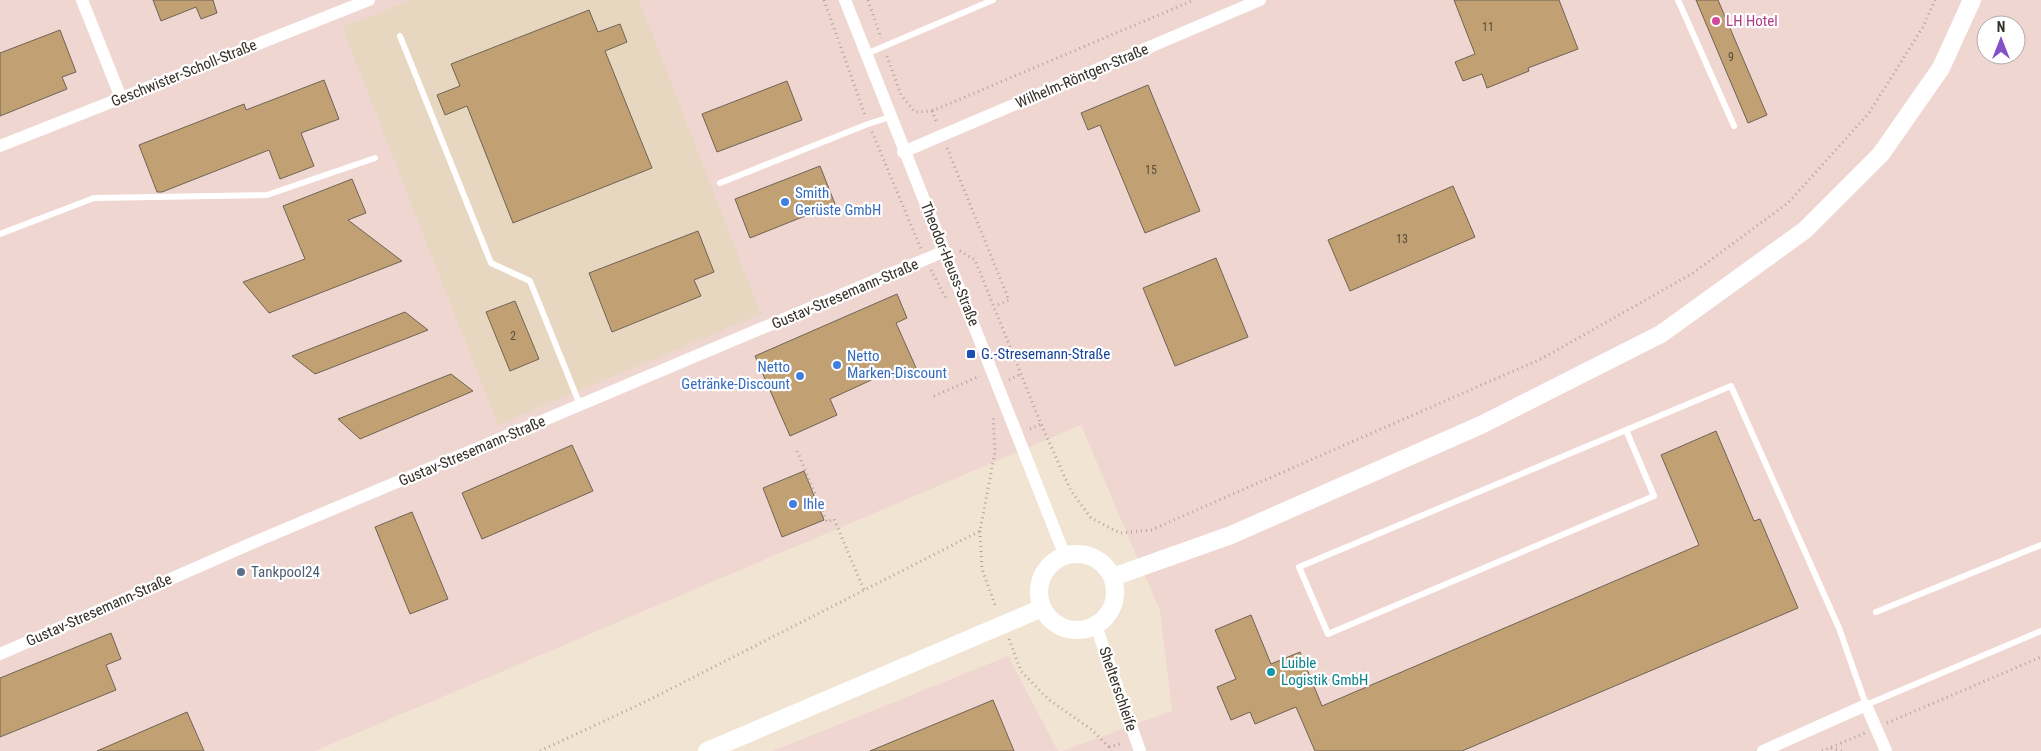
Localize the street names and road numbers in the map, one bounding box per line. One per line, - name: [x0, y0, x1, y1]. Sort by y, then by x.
- street label: Geschwister-Scholl-Straße: [109, 36, 259, 110]
- street label: Wilhelm-Röntgen-Straße: [1013, 40, 1151, 112]
- street label: Theodor-Heuss-Straße: [917, 199, 983, 329]
- street label: Gustav-Stresemann-Straße: [769, 255, 921, 333]
- street label: Gustav-Stresemann-Straße: [396, 412, 548, 490]
- street label: Gustav-Stresemann-Straße: [23, 570, 175, 650]
- street label: Shelterschleife: [1095, 644, 1141, 734]

